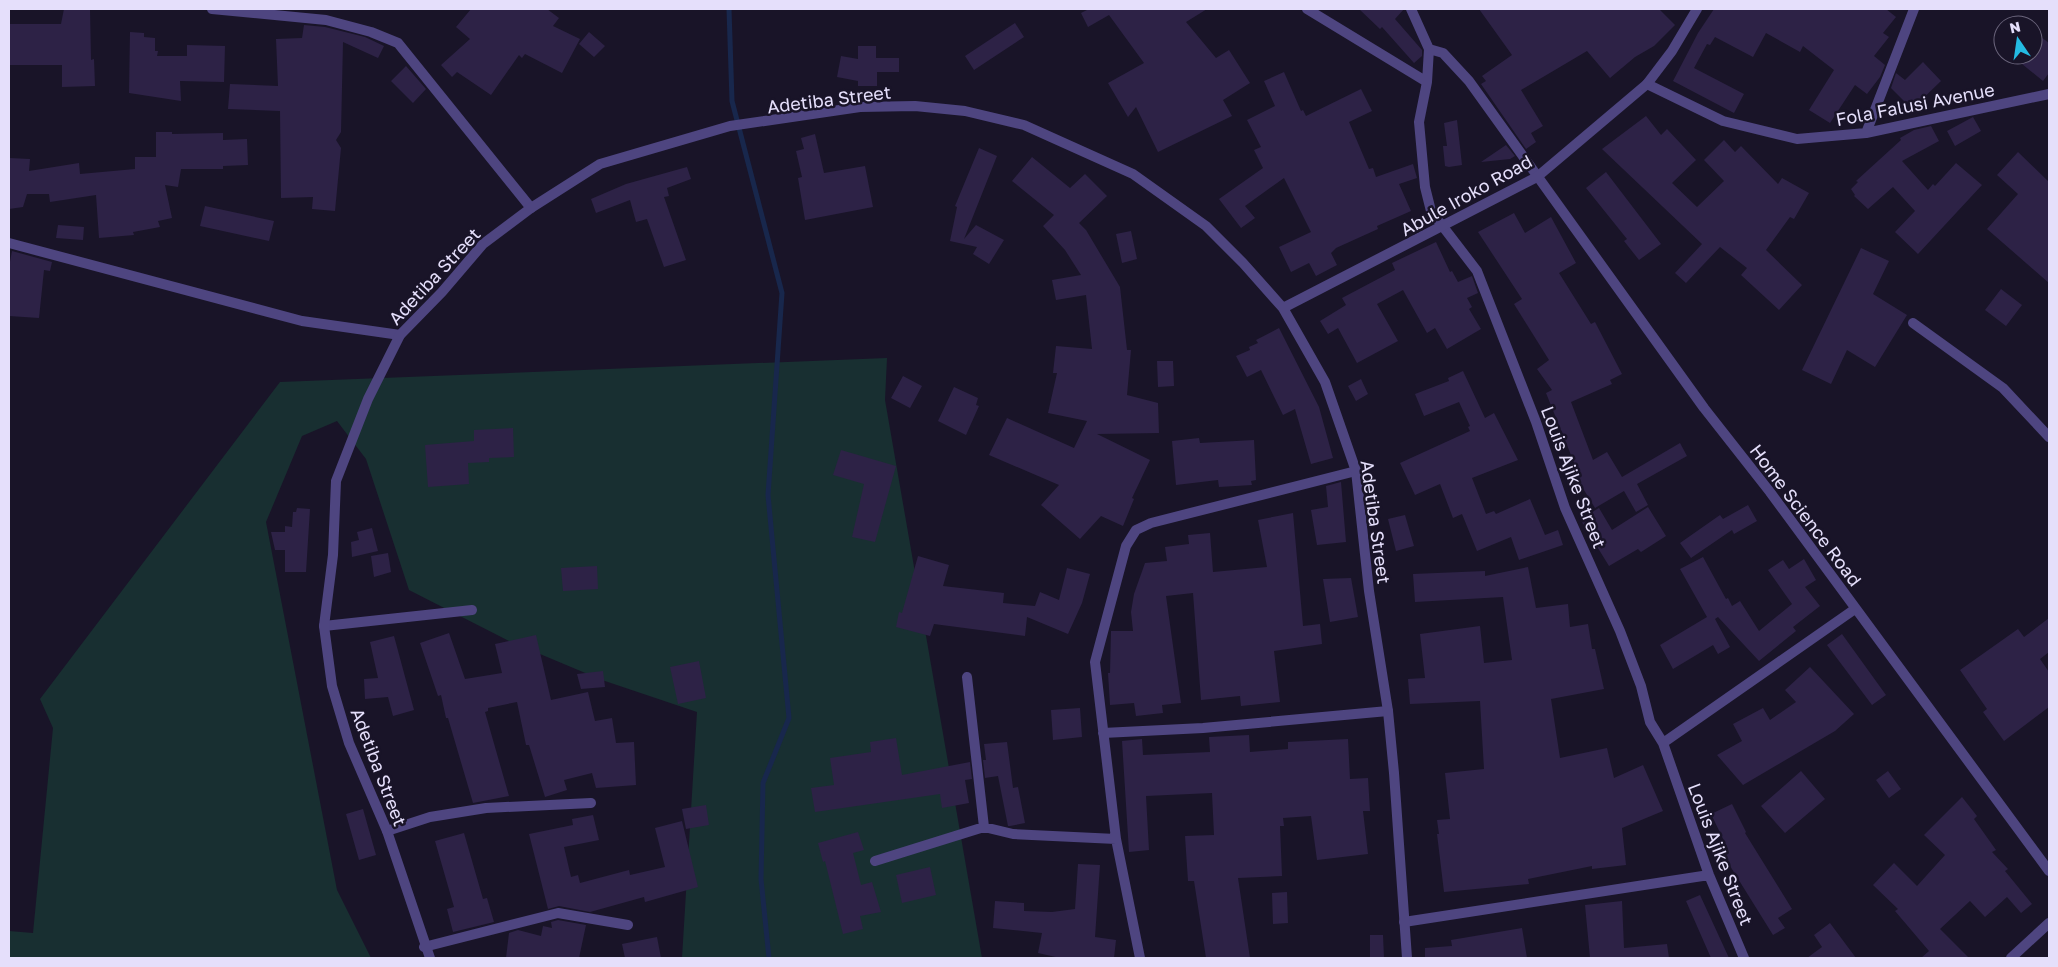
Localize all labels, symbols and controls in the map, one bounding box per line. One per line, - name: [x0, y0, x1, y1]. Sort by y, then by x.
- north arrow: [1993, 15, 2043, 65]
- text: N: [2008, 17, 2022, 36]
- street label: Fola Falusi Avenue: [1834, 78, 1996, 130]
- street label: Adetiba Street: [766, 80, 892, 118]
- street label: Abule Iroko Road: [1396, 150, 1536, 240]
- street label: Adetiba Street: [384, 223, 484, 329]
- street label: Louis Ajike Street: [1537, 403, 1611, 551]
- street label: Home Science Road: [1745, 440, 1867, 590]
- street label: Adetiba Street: [1356, 459, 1396, 585]
- street label: Adetiba Street: [346, 705, 412, 829]
- street label: Louis Ajike Street: [1684, 780, 1758, 928]

